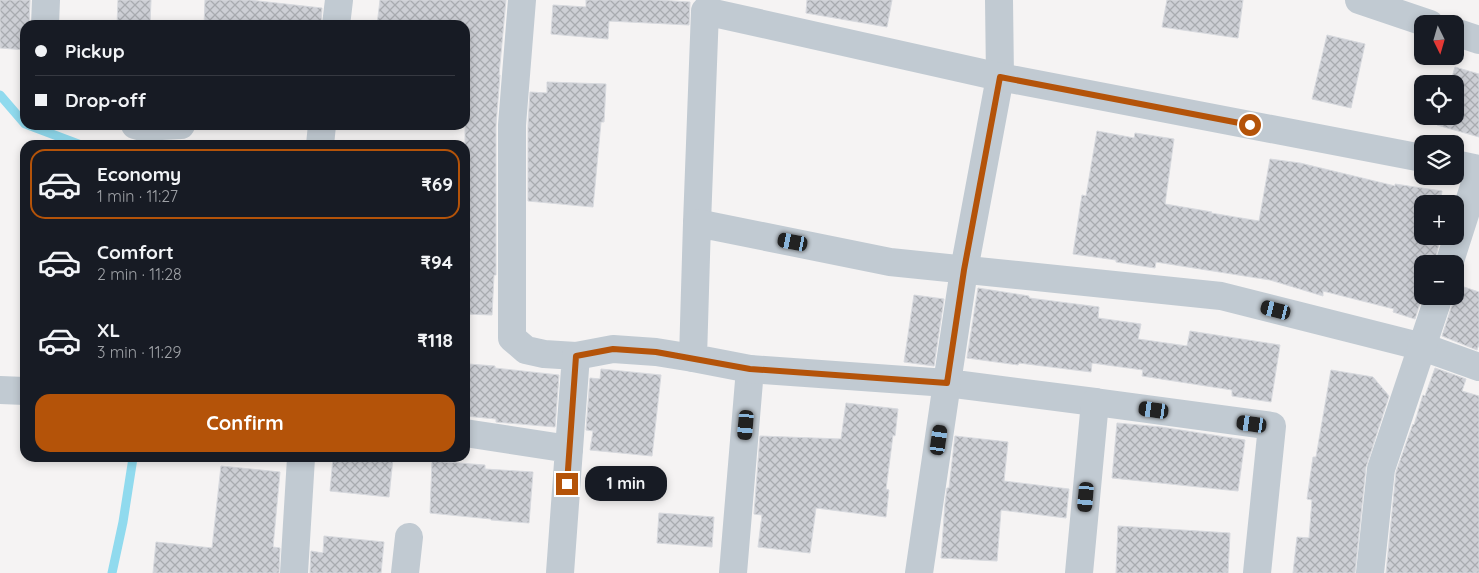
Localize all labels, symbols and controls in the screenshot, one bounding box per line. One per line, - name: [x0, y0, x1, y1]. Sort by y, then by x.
- north arrow: [1414, 15, 1464, 65]
- map controls: [1414, 15, 1464, 305]
- text: Pickup: [65, 39, 125, 63]
- button: locate: [1414, 75, 1464, 125]
- text: Drop-off: [65, 88, 146, 112]
- route start: [1239, 114, 1261, 136]
- button: layers: [1414, 135, 1464, 185]
- icon: car: [37, 162, 82, 207]
- text: Economy: [97, 162, 181, 186]
- text: ₹69: [421, 172, 453, 196]
- text: 1 min · 11:27: [97, 186, 178, 206]
- button: +: [1414, 195, 1464, 245]
- car: [776, 232, 809, 252]
- icon: car: [37, 240, 82, 285]
- text: Comfort: [97, 240, 174, 264]
- text: ₹94: [421, 250, 453, 274]
- button: −: [1414, 255, 1464, 305]
- text: 2 min · 11:28: [97, 264, 182, 284]
- car: [1259, 299, 1292, 321]
- icon: car: [37, 318, 82, 363]
- text: XL: [97, 318, 120, 342]
- text: ₹118: [417, 328, 453, 352]
- text: 3 min · 11:29: [97, 342, 182, 362]
- button: Confirm: [35, 394, 455, 452]
- car: [1138, 400, 1169, 420]
- car: [737, 409, 754, 441]
- car: [1236, 414, 1267, 434]
- car: [929, 424, 948, 456]
- callout: 1 min: [584, 466, 667, 502]
- route end: [556, 473, 578, 495]
- text: 1 min: [607, 473, 645, 493]
- car: [1077, 481, 1094, 513]

